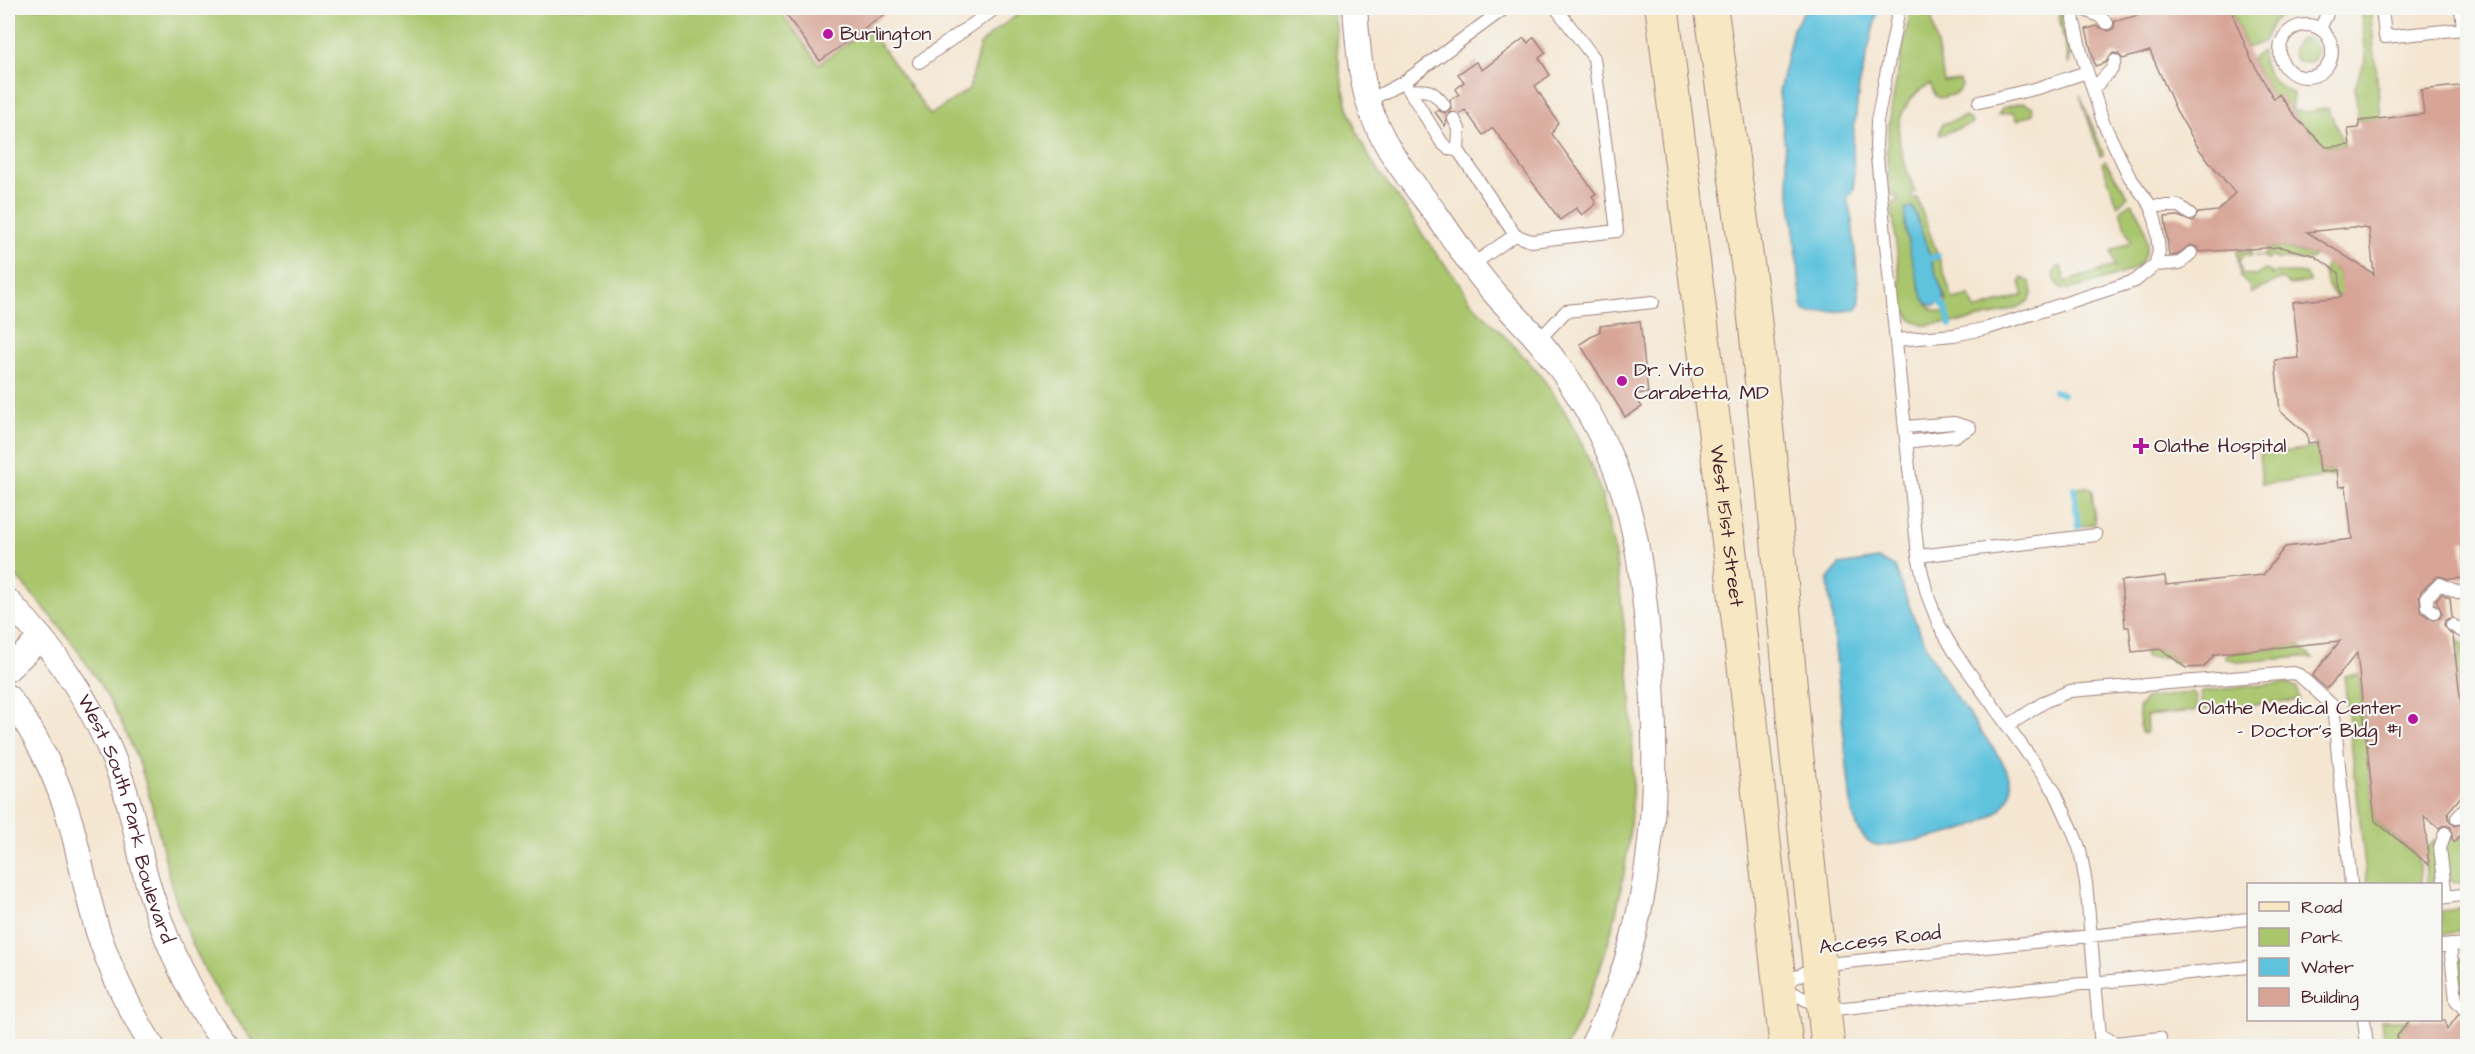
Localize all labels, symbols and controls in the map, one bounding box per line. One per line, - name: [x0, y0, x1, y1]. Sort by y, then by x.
- place label: Burlington: [840, 20, 931, 49]
- marker: Burlington: [821, 27, 835, 41]
- place label: Dr. Vito Carabetta, MD: [1634, 356, 1769, 407]
- marker: Dr. Vito Carabetta, MD: [1615, 374, 1629, 388]
- place label: Olathe Hospital: [2154, 432, 2287, 460]
- marker: Olathe Hospital: [2132, 437, 2150, 455]
- street label: West 151st Street: [1703, 443, 1751, 609]
- street label: West South Park Boulevard: [70, 689, 182, 947]
- place label: Olathe Medical Center - Doctor's Bldg #1: [2198, 694, 2401, 746]
- marker: Olathe Medical Center - Doctor's Bldg #1: [2406, 712, 2420, 726]
- legend: [2247, 883, 2442, 1021]
- text: Road: [2301, 895, 2342, 920]
- street label: Access Road: [1817, 919, 1943, 961]
- text: Park: [2301, 925, 2343, 950]
- text: Water: [2301, 955, 2354, 980]
- text: Building: [2301, 985, 2359, 1011]

